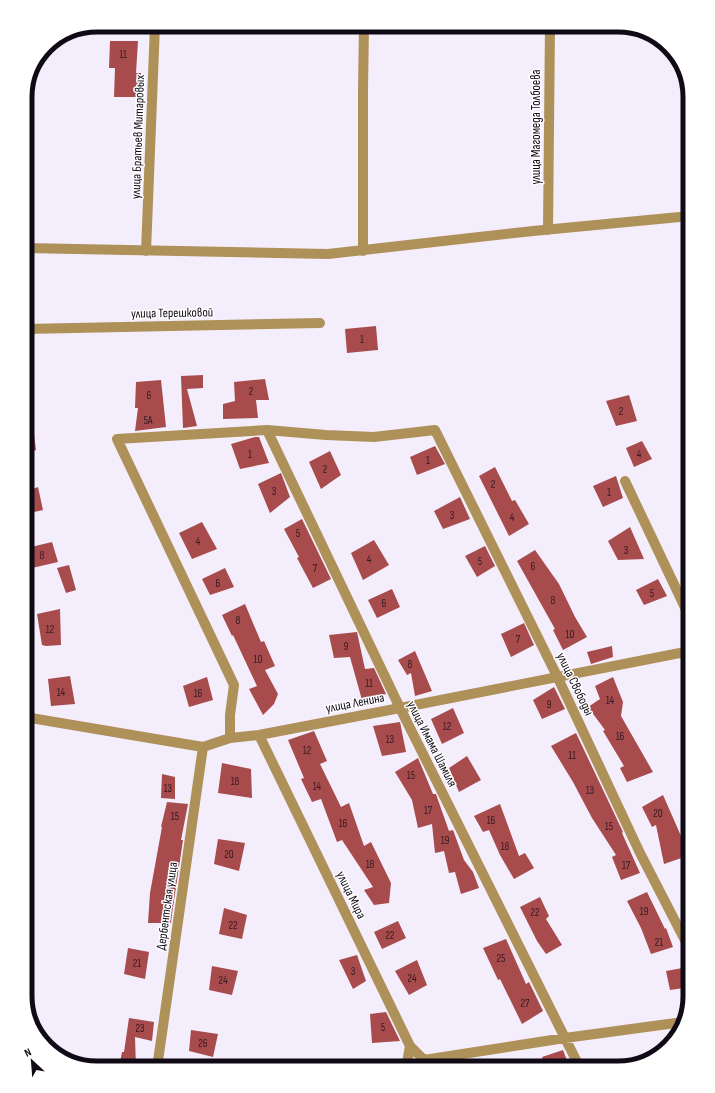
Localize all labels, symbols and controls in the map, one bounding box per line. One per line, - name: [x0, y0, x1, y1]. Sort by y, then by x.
- house number: 11: [119, 48, 127, 61]
- street label: улица Магомеда Толбоева: [528, 69, 544, 185]
- street label: улица Братьев Митаровых: [128, 74, 148, 199]
- street label: улица Терешковой: [131, 304, 213, 322]
- house number: 1: [360, 333, 364, 346]
- house number: 2: [249, 385, 254, 398]
- house number: 6: [147, 389, 152, 402]
- house number: 2: [619, 405, 624, 418]
- house number: 5А: [143, 414, 153, 427]
- house number: 1: [248, 448, 252, 461]
- house number: 4: [637, 448, 642, 461]
- house number: 1: [426, 454, 430, 467]
- house number: 2: [323, 463, 328, 476]
- house number: 2: [491, 478, 496, 491]
- house number: 3: [272, 485, 277, 498]
- house number: 1: [607, 486, 611, 499]
- house number: 3: [450, 509, 455, 522]
- house number: 4: [510, 511, 515, 524]
- house number: 5: [296, 527, 300, 540]
- house number: 4: [196, 535, 201, 548]
- house number: 3: [624, 544, 629, 557]
- house number: 8: [40, 549, 45, 562]
- house number: 4: [367, 553, 372, 566]
- house number: 5: [478, 555, 482, 568]
- house number: 6: [531, 560, 536, 573]
- house number: 7: [313, 562, 318, 575]
- house number: 6: [216, 577, 221, 590]
- house number: 5: [650, 587, 654, 600]
- house number: 8: [551, 594, 556, 607]
- house number: 6: [382, 597, 387, 610]
- house number: 8: [236, 614, 241, 627]
- house number: 12: [46, 623, 55, 636]
- house number: 10: [566, 628, 574, 641]
- house number: 7: [516, 633, 521, 646]
- house number: 9: [344, 640, 349, 653]
- street label: улица Свободы: [553, 650, 597, 718]
- house number: 10: [254, 653, 262, 666]
- house number: 8: [408, 658, 413, 671]
- house number: 11: [365, 677, 373, 690]
- house number: 14: [57, 686, 66, 699]
- house number: 16: [194, 687, 203, 700]
- street label: улица Ленина: [324, 689, 386, 717]
- house number: 14: [606, 694, 615, 707]
- street label: улица Имама Шамиля: [403, 698, 461, 790]
- house number: 9: [547, 698, 552, 711]
- house number: 12: [443, 720, 452, 733]
- house number: 16: [616, 730, 625, 743]
- house number: 13: [386, 733, 395, 746]
- house number: 12: [303, 744, 312, 757]
- house number: 11: [568, 749, 576, 762]
- house number: 15: [407, 769, 415, 782]
- house number: 18: [231, 775, 240, 788]
- house number: 14: [313, 780, 322, 793]
- house number: 13: [164, 782, 173, 795]
- house number: 13: [586, 784, 595, 797]
- house number: 17: [424, 804, 433, 817]
- house number: 20: [653, 807, 663, 820]
- house number: 15: [171, 810, 179, 823]
- house number: 16: [487, 814, 496, 827]
- house number: 16: [339, 817, 348, 830]
- house number: 15: [605, 820, 613, 833]
- house number: 19: [441, 834, 449, 847]
- house number: 18: [501, 840, 510, 853]
- house number: 20: [224, 848, 234, 861]
- house number: 18: [366, 858, 375, 871]
- house number: 17: [622, 859, 631, 872]
- street label: Дербентская улица: [153, 861, 181, 951]
- street label: улица Мира: [333, 869, 369, 921]
- house number: 19: [640, 905, 648, 918]
- house number: 22: [530, 906, 540, 919]
- house number: 22: [228, 919, 238, 932]
- house number: 22: [385, 929, 395, 942]
- house number: 21: [655, 936, 663, 949]
- house number: 25: [497, 952, 505, 965]
- house number: 21: [133, 957, 141, 970]
- house number: 3: [351, 965, 356, 978]
- house number: 24: [407, 972, 417, 985]
- house number: 24: [218, 974, 228, 987]
- house number: 27: [521, 997, 530, 1010]
- house number: 5: [381, 1021, 385, 1034]
- house number: 23: [135, 1022, 145, 1035]
- house number: 26: [198, 1037, 208, 1050]
- north arrow: [12, 1041, 52, 1081]
- text: N: [22, 1045, 33, 1060]

